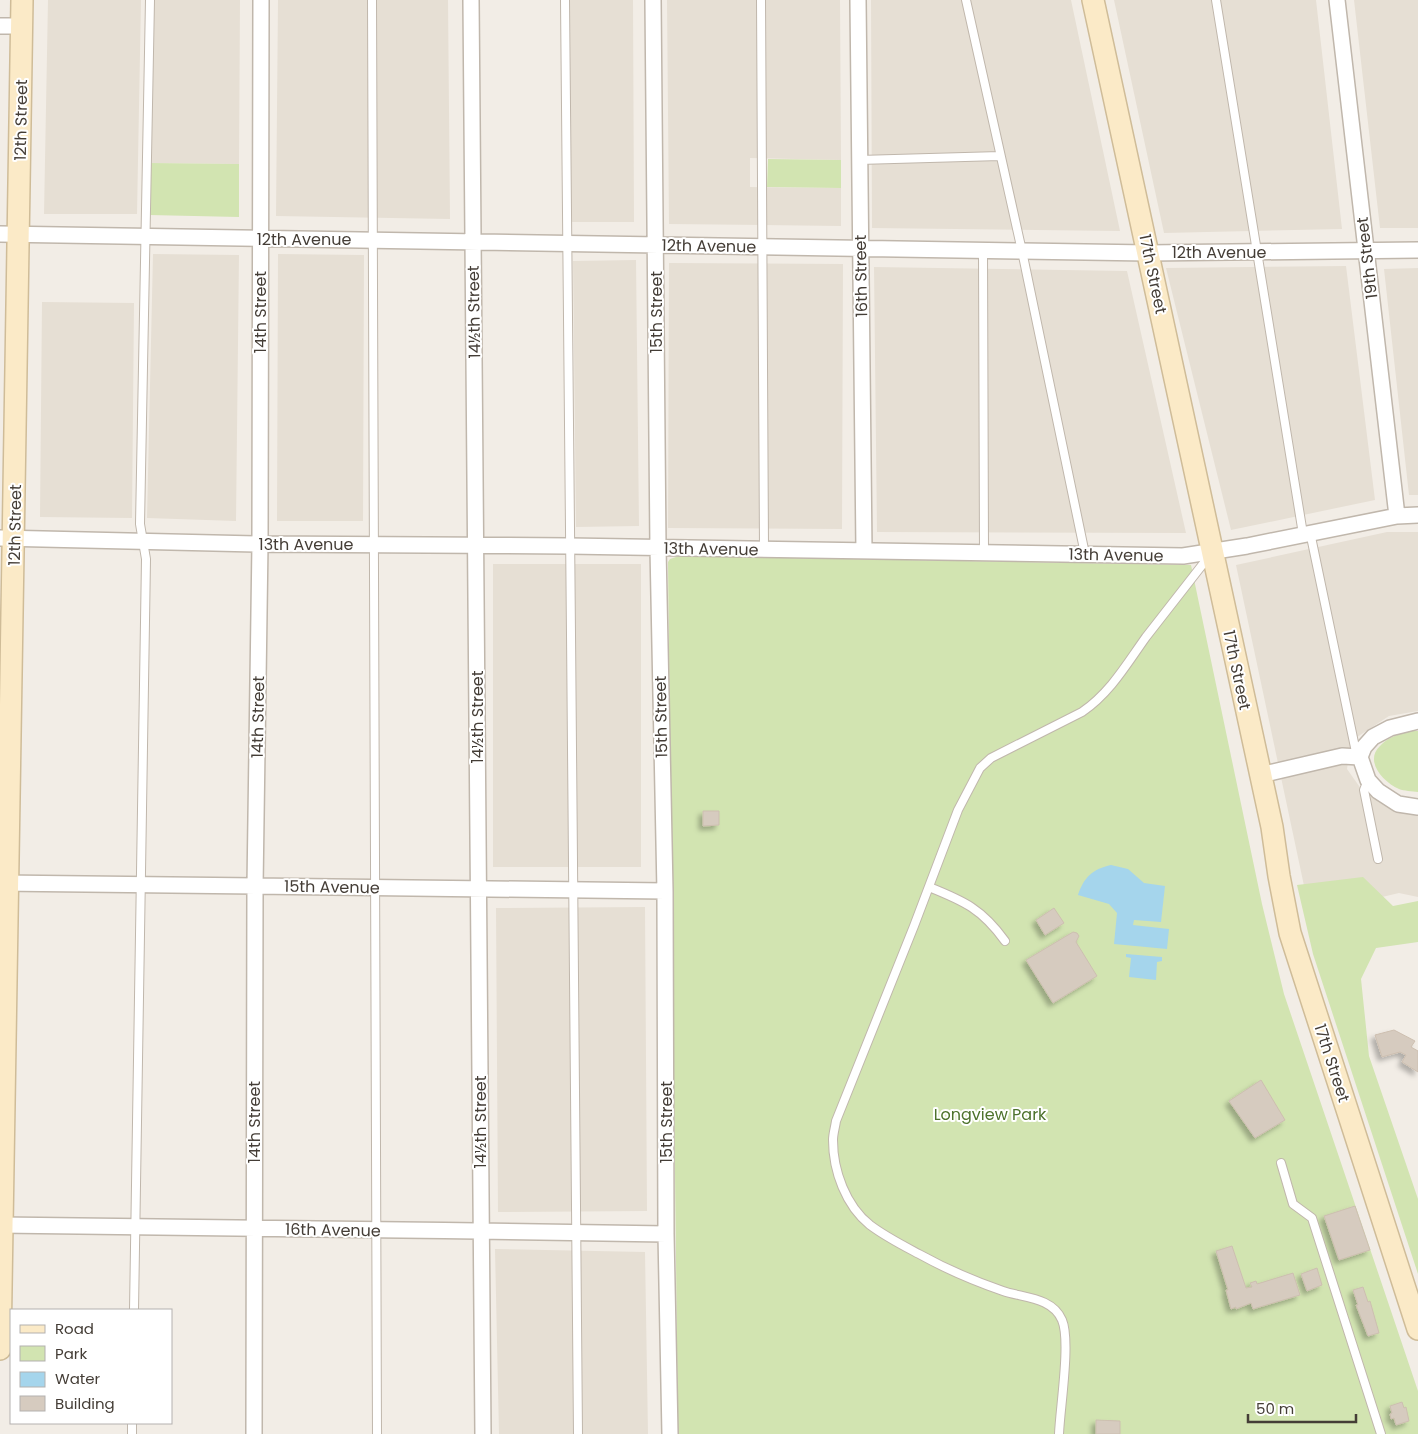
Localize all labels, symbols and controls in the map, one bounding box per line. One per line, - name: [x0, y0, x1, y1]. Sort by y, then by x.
- street label: 12th Street: [9, 79, 33, 161]
- street label: 19th Street: [1351, 216, 1383, 300]
- street label: 12th Avenue: [257, 228, 351, 251]
- street label: 17th Street: [1133, 232, 1173, 316]
- street label: 12th Avenue: [661, 234, 757, 258]
- street label: 16th Street: [849, 234, 873, 317]
- street label: 12th Avenue: [1172, 241, 1266, 264]
- street label: 14½th Street: [462, 265, 486, 359]
- street label: 14th Street: [249, 271, 272, 353]
- street label: 15th Street: [645, 271, 668, 353]
- street label: 12th Street: [3, 484, 27, 566]
- street label: 13th Avenue: [259, 533, 354, 556]
- street label: 13th Avenue: [663, 537, 759, 561]
- street label: 13th Avenue: [1068, 543, 1164, 567]
- street label: 17th Street: [1217, 628, 1257, 712]
- street label: 14½th Street: [466, 670, 489, 764]
- street label: 14th Street: [246, 675, 270, 758]
- street label: 15th Street: [649, 675, 673, 758]
- street label: 15th Avenue: [284, 875, 380, 899]
- street label: 17th Street: [1309, 1021, 1356, 1105]
- street label: 14½th Street: [469, 1075, 492, 1169]
- street label: 14th Street: [243, 1081, 266, 1163]
- street label: 15th Street: [655, 1081, 678, 1163]
- park label: Longview Park: [934, 1103, 1047, 1126]
- street label: 16th Avenue: [285, 1218, 381, 1242]
- legend: [10, 1309, 172, 1424]
- text: Road: [55, 1318, 94, 1339]
- text: Park: [55, 1343, 87, 1364]
- text: Water: [55, 1368, 101, 1389]
- scale bar: [1248, 1392, 1356, 1424]
- text: Building: [55, 1393, 115, 1414]
- text: 50 m: [1256, 1398, 1294, 1419]

